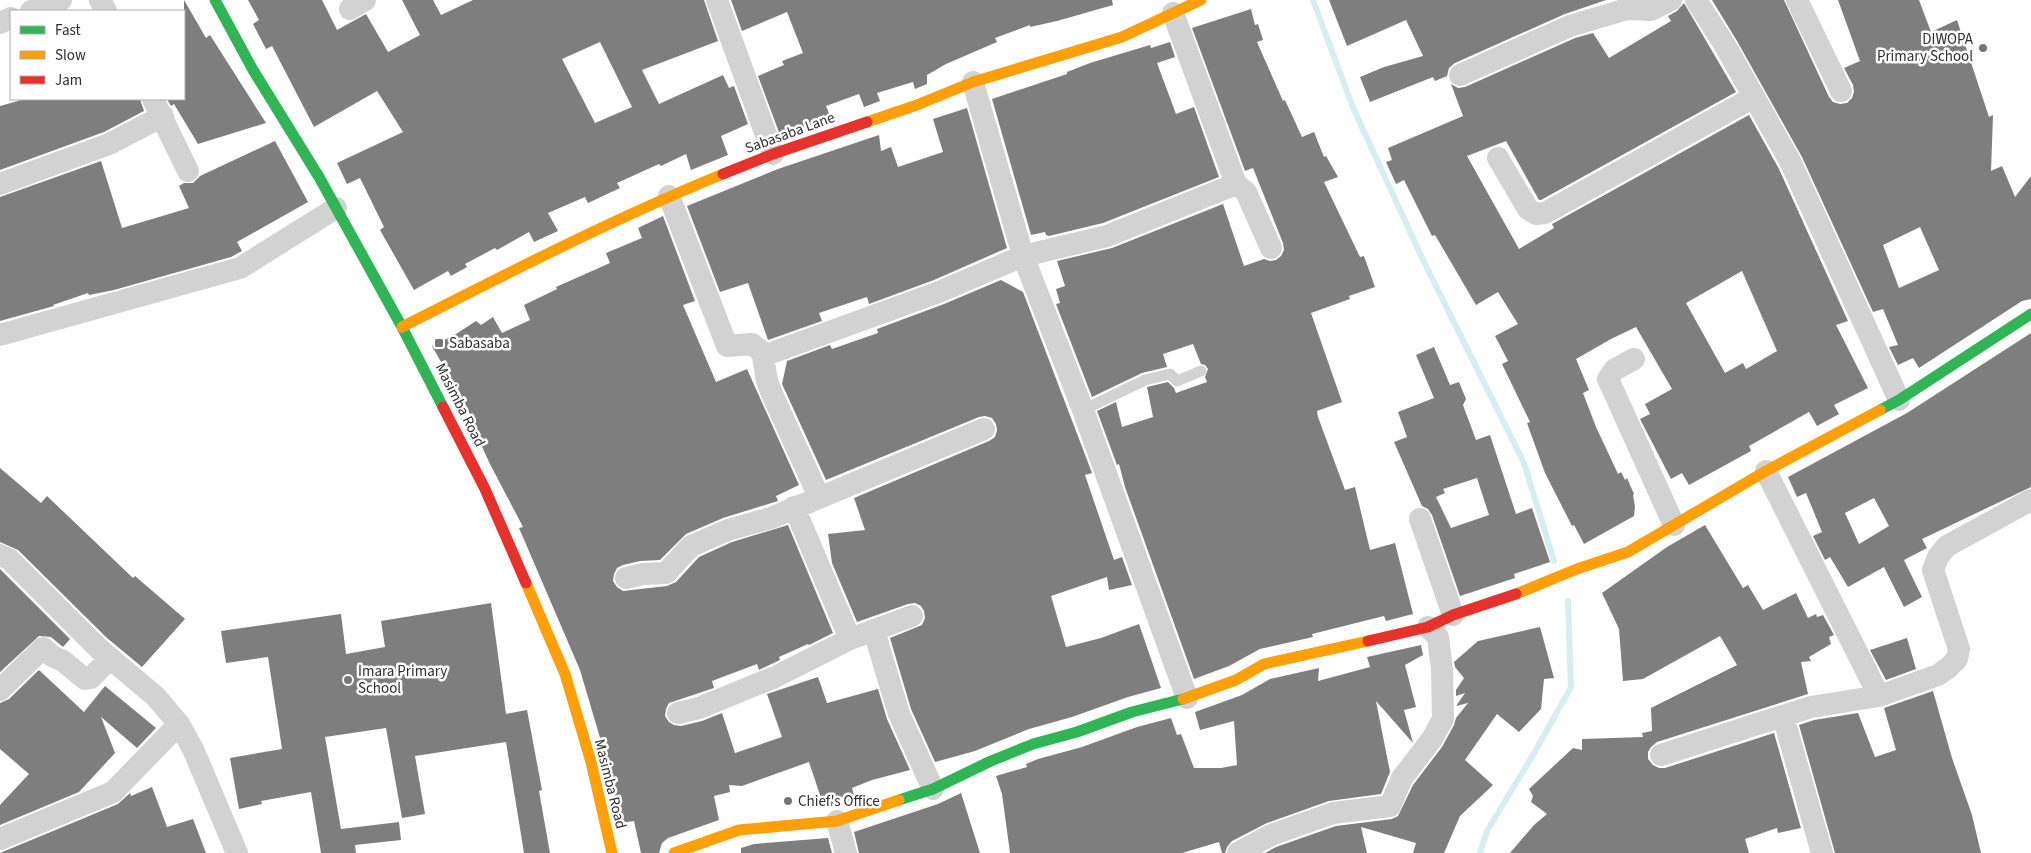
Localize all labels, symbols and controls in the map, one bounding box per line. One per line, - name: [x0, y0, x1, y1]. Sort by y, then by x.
- legend: [10, 10, 185, 100]
- text: Fast: [55, 20, 81, 41]
- place label: DIWOPA Primary School: [1877, 29, 1974, 67]
- marker: DIWOPA Primary School: [1977, 42, 1989, 54]
- text: Slow: [55, 45, 86, 66]
- text: Jam: [55, 70, 82, 91]
- street label: Sabasaba Lane: [742, 107, 838, 159]
- place label: Sabasaba: [449, 333, 510, 354]
- marker: Sabasaba: [433, 337, 445, 349]
- street label: Masimba Road: [430, 359, 490, 451]
- place label: Imara Primary School: [358, 661, 447, 699]
- marker: Imara Primary School: [342, 674, 354, 686]
- street label: Masimba Road: [589, 737, 631, 831]
- place label: Chief's Office: [798, 791, 880, 812]
- marker: Chief's Office: [782, 795, 794, 807]

